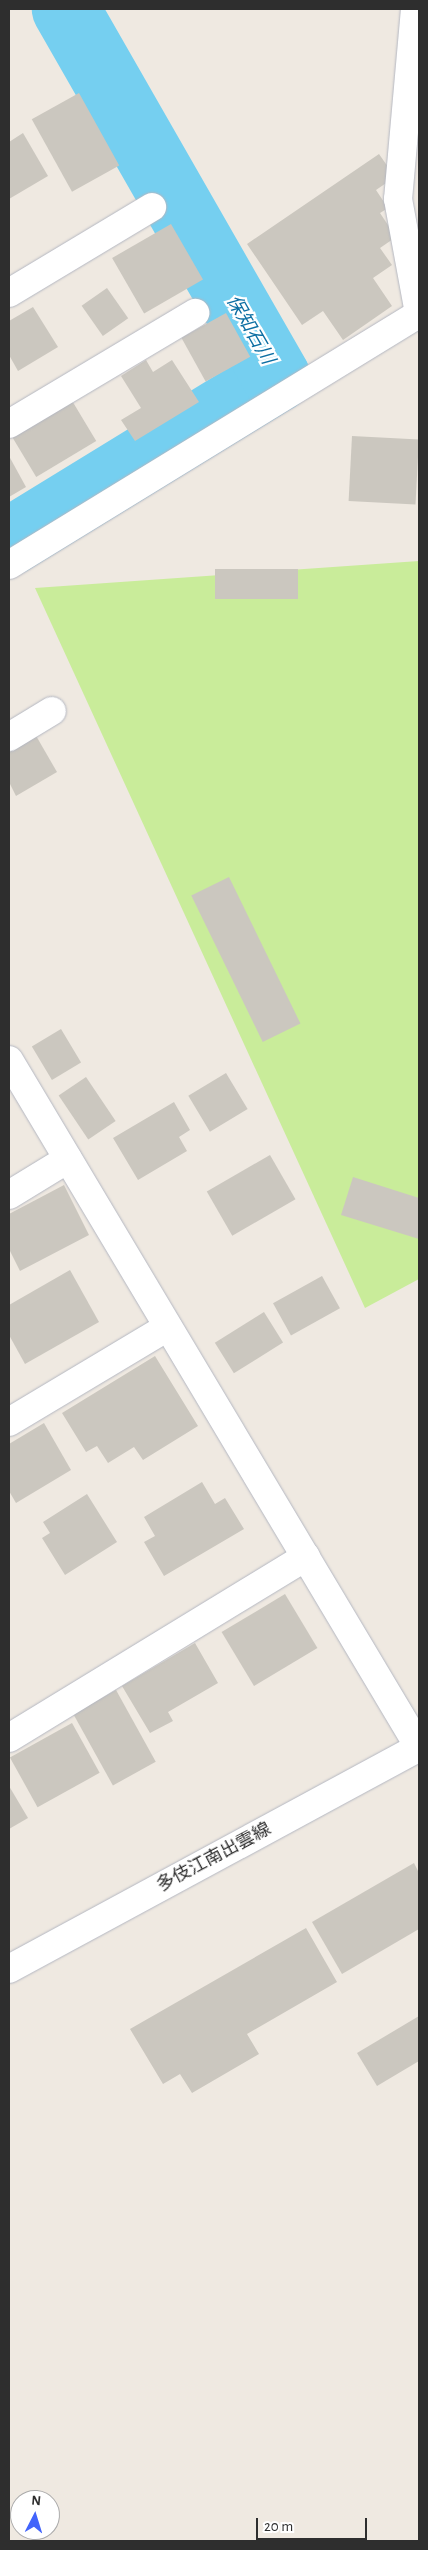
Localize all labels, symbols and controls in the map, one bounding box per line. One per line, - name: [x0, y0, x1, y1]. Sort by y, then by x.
- water label: 保知石川: [221, 291, 279, 369]
- street label: 多伎江南出雲線: [153, 1819, 275, 1897]
- north arrow: [10, 2490, 60, 2540]
- text: N: [31, 2494, 42, 2508]
- scale bar: [258, 2508, 369, 2540]
- text: 20 m: [264, 2519, 293, 2534]

